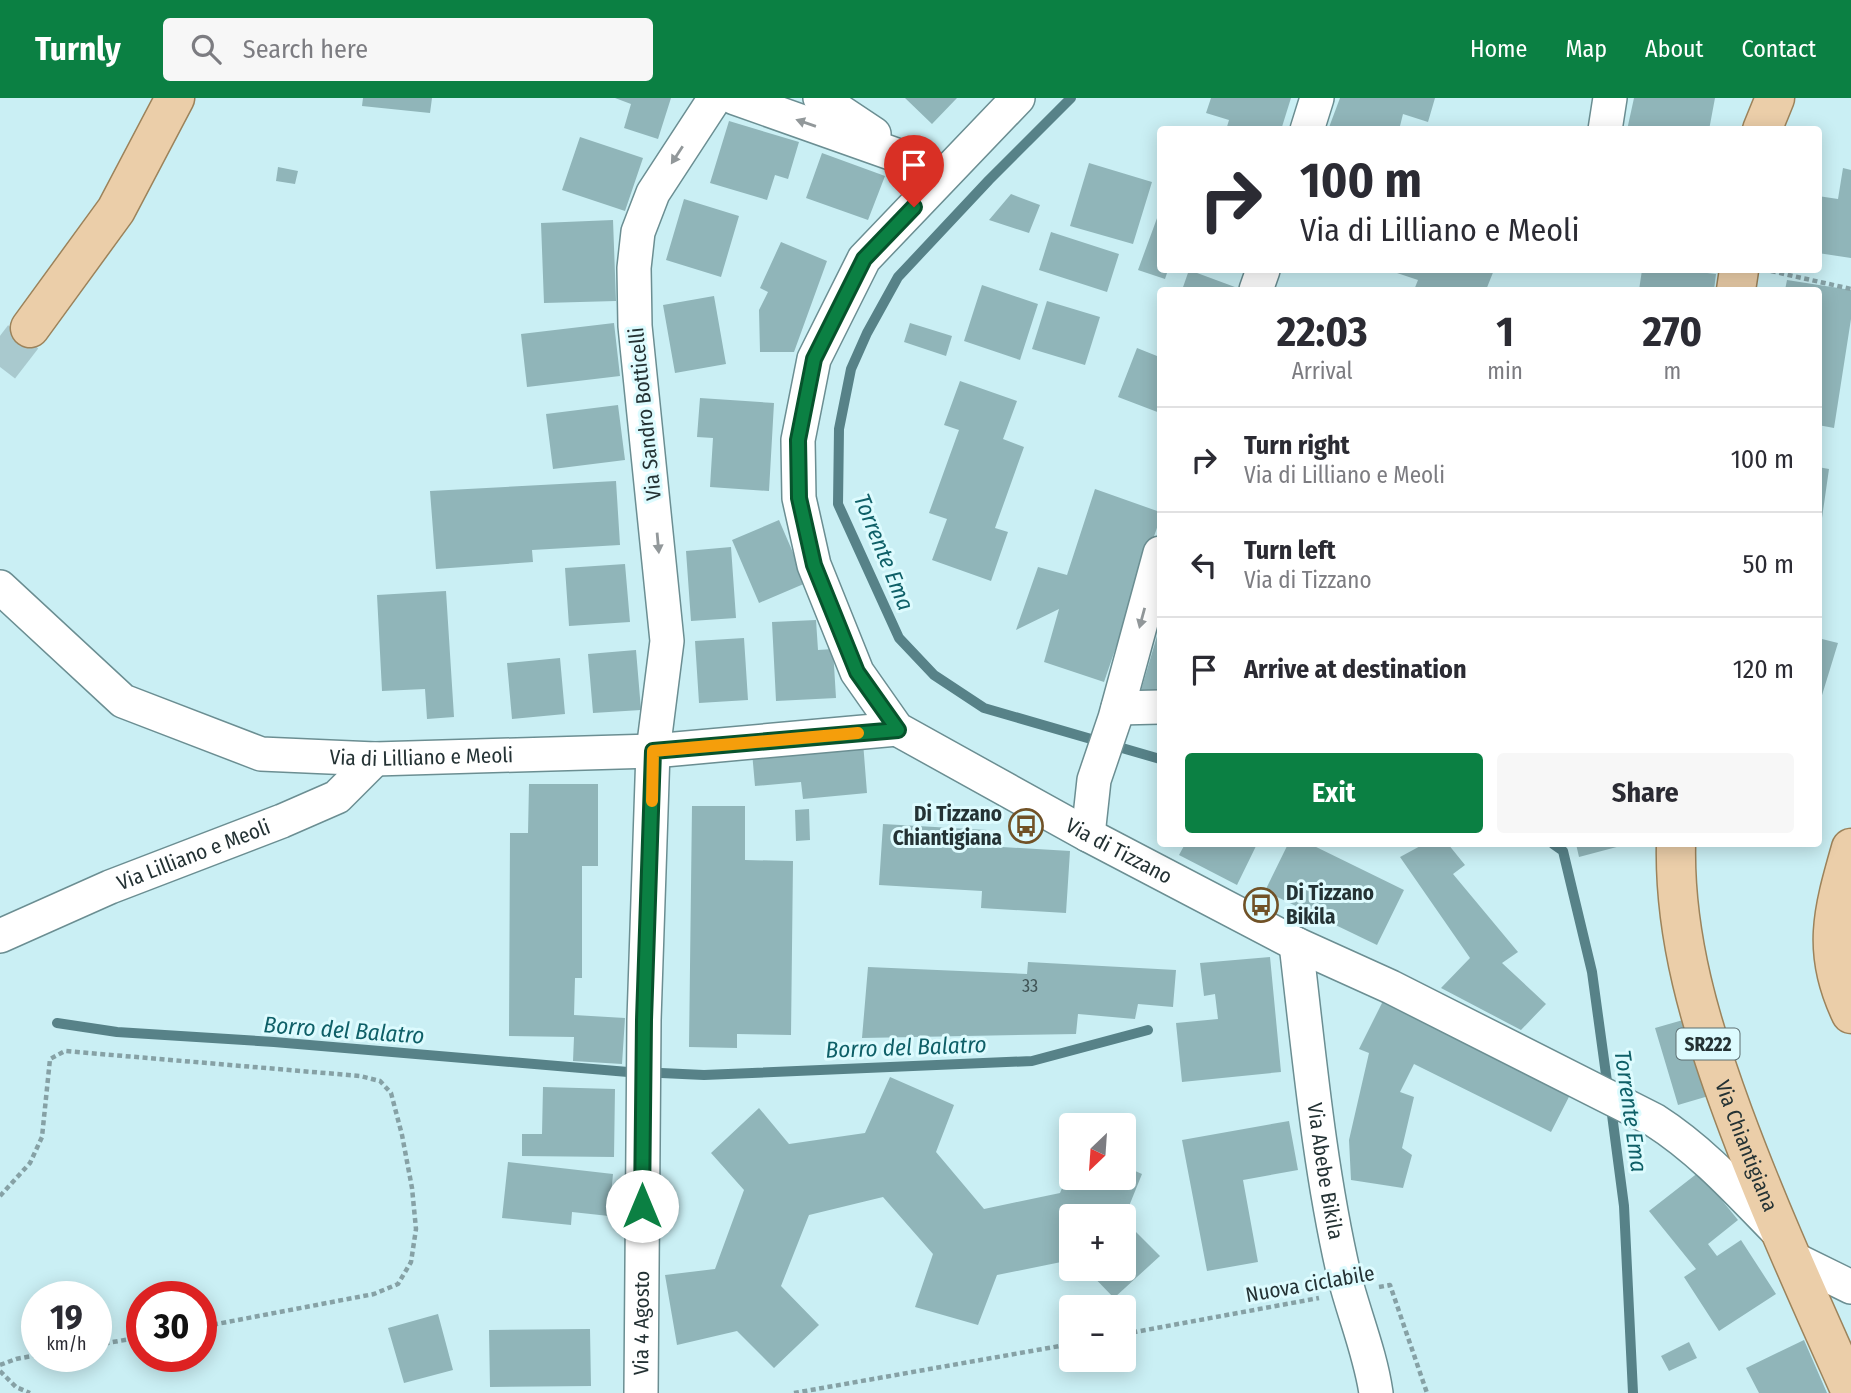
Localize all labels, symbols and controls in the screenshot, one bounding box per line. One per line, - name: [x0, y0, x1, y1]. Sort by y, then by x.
- search box: [163, 18, 653, 81]
- text: Turnly: [35, 29, 121, 69]
- icon: search: [187, 30, 225, 68]
- text: Search here: [243, 34, 368, 65]
- text: Home: [1470, 35, 1527, 63]
- text: Map: [1565, 35, 1607, 63]
- text: About: [1645, 35, 1703, 63]
- text: Contact: [1741, 35, 1816, 63]
- one-way arrow: [795, 117, 816, 128]
- pin: [884, 135, 944, 207]
- one-way arrow: [671, 145, 684, 165]
- icon: arrive: [895, 146, 933, 184]
- text: 100 m: [1300, 151, 1422, 210]
- icon: right: [1185, 154, 1276, 245]
- text: Via di Lilliano e Meoli: [1300, 211, 1580, 249]
- text: 22:03: [1277, 307, 1368, 357]
- text: 1: [1496, 307, 1514, 357]
- text: 270: [1643, 307, 1702, 357]
- street label: Via Sandro Botticelli: [623, 326, 667, 502]
- text: Arrival: [1292, 357, 1353, 385]
- text: min: [1487, 357, 1523, 385]
- text: m: [1664, 357, 1681, 385]
- text: Turn right: [1244, 430, 1350, 461]
- icon: right: [1185, 441, 1223, 479]
- text: 100 m: [1731, 444, 1794, 475]
- text: Via di Lilliano e Meoli: [1244, 461, 1445, 489]
- water label: Torrente Ema: [848, 490, 920, 614]
- one-way arrow: [653, 532, 664, 554]
- text: Turn left: [1244, 535, 1336, 566]
- icon: left: [1185, 546, 1223, 584]
- text: 50 m: [1742, 549, 1794, 580]
- text: Via di Tizzano: [1244, 566, 1372, 594]
- one-way arrow: [1137, 608, 1147, 629]
- icon: arrive: [1185, 651, 1223, 689]
- text: Arrive at destination: [1244, 654, 1467, 685]
- text: 120 m: [1733, 654, 1794, 685]
- street label: Via di Lilliano e Meoli: [329, 742, 513, 772]
- button: Exit: [1185, 753, 1483, 833]
- button: Share: [1497, 753, 1794, 833]
- place label: Di Tizzano Chiantigiana: [893, 801, 1002, 851]
- bus stop icon: Di Tizzano Chiantigiana: [1007, 807, 1045, 845]
- street label: Via di Tizzano: [1061, 812, 1176, 890]
- street label: Via Lilliano e Meoli: [113, 814, 274, 896]
- place label: Di Tizzano Bikila: [1286, 880, 1374, 930]
- bus stop icon: Di Tizzano Bikila: [1242, 886, 1280, 924]
- house number: 33: [1022, 975, 1038, 997]
- water label: Borro del Balatro: [263, 1010, 425, 1050]
- road number: SR222: [1676, 1028, 1740, 1060]
- water label: Borro del Balatro: [825, 1030, 987, 1064]
- water label: Torrente Ema: [1609, 1048, 1653, 1174]
- street label: Via Chiantigiana: [1709, 1077, 1783, 1215]
- street label: Via Abebe Bikila: [1302, 1101, 1349, 1242]
- north arrow: [1059, 1113, 1136, 1190]
- map controls: [1059, 1113, 1136, 1372]
- position arrow: [605, 1169, 679, 1243]
- button: +: [1059, 1204, 1136, 1281]
- street label: Nuova ciclabile: [1244, 1260, 1376, 1308]
- street label: Via 4 Agosto: [628, 1271, 655, 1375]
- speed limit sign: 30: [126, 1281, 217, 1372]
- button: −: [1059, 1295, 1136, 1372]
- text: 19: [50, 1296, 83, 1338]
- text: km/h: [46, 1333, 87, 1355]

